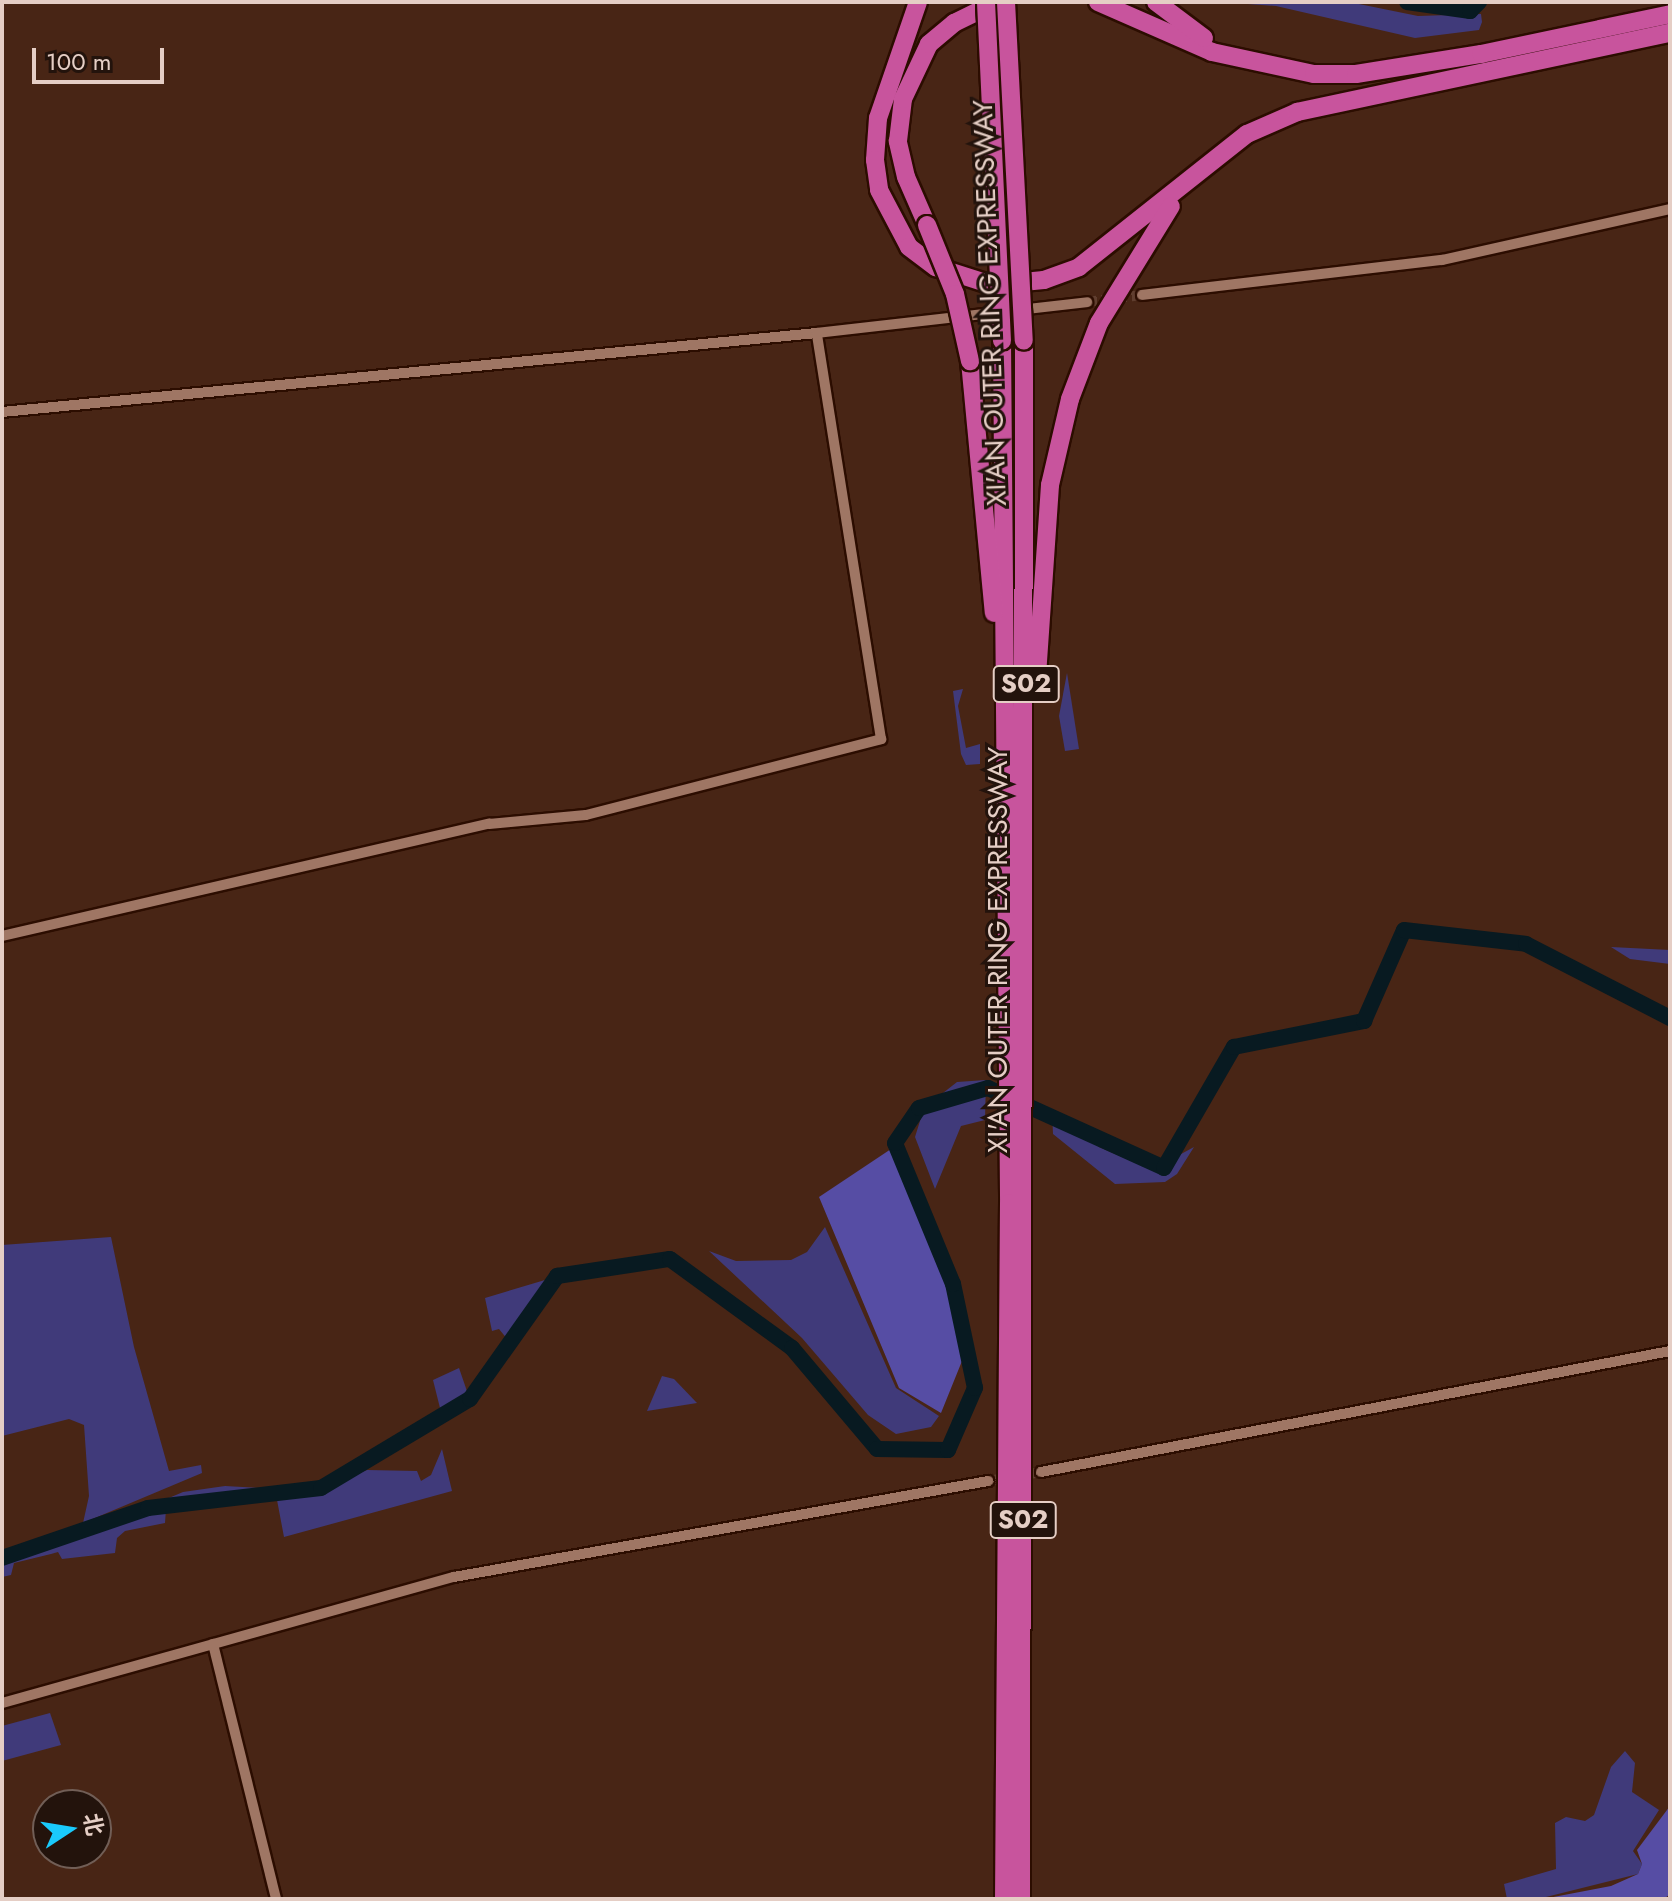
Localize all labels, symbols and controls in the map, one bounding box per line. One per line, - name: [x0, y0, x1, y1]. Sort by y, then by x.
- scale bar: [36, 32, 168, 82]
- text: 100 m: [46, 44, 112, 79]
- street label: XI'AN OUTER RING EXPRESSWAY: [966, 99, 1014, 507]
- road number: S02: [992, 662, 1060, 706]
- street label: XI'AN OUTER RING EXPRESSWAY: [981, 747, 1015, 1153]
- road number: S02: [989, 1498, 1057, 1542]
- north arrow: [32, 1789, 112, 1869]
- text: 北: [76, 1810, 111, 1839]

